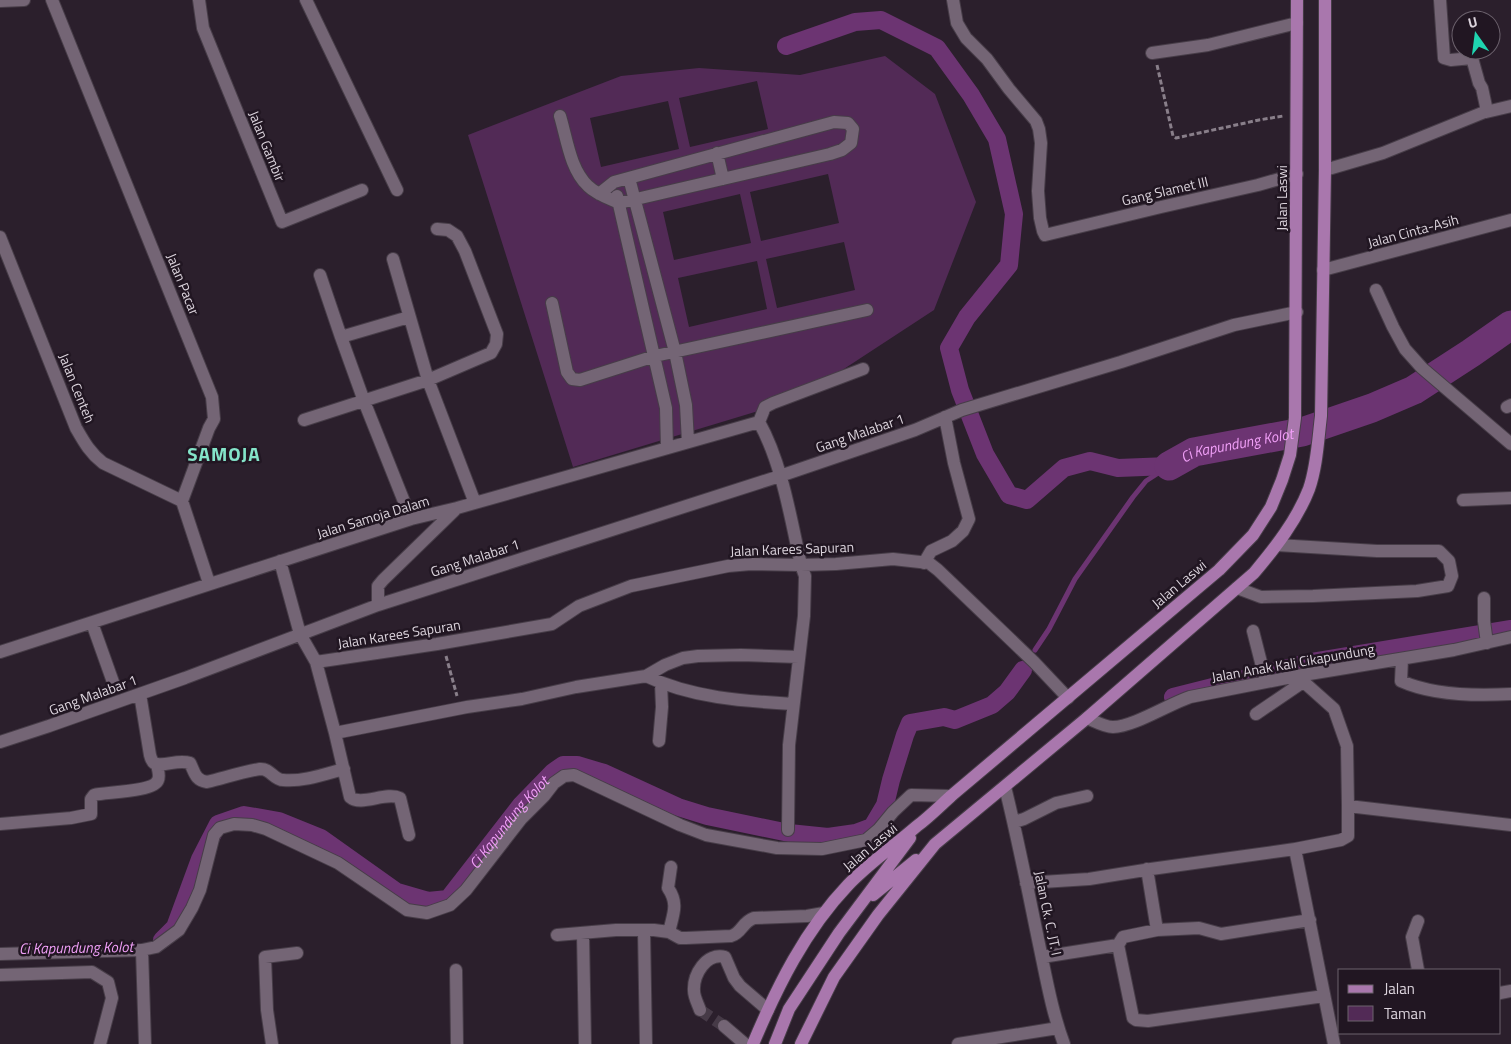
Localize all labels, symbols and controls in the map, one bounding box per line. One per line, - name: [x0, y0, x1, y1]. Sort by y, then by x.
- north arrow: [1451, 10, 1501, 60]
- text: U: [1466, 11, 1480, 33]
- street label: Jalan Gambir: [244, 107, 291, 184]
- street label: Jalan Laswi: [1271, 165, 1292, 231]
- street label: Gang Slamet III: [1119, 170, 1210, 211]
- street label: Jalan Cinta-Asih: [1365, 208, 1461, 253]
- street label: Jalan Pacar: [162, 250, 205, 318]
- street label: Jalan Centeh: [54, 350, 101, 426]
- street label: Gang Malabar 1: [813, 408, 907, 458]
- water label: Ci Kapundung Kolot: [1176, 421, 1297, 468]
- district label: SAMOJA: [187, 439, 261, 468]
- street label: Jalan Samoja Dalam: [314, 489, 432, 544]
- street label: Gang Malabar 1: [428, 533, 522, 582]
- street label: Jalan Karees Sapuran: [730, 536, 854, 561]
- street label: Jalan Laswi: [1147, 554, 1211, 613]
- street label: Jalan Karees Sapuran: [336, 613, 462, 654]
- street label: Jalan Anak Kali Cikapundung: [1210, 638, 1376, 687]
- street label: Gang Malabar 1: [46, 669, 140, 720]
- water label: Ci Kapundung Kolot: [463, 769, 556, 874]
- street label: Jalan Laswi: [838, 817, 902, 876]
- street label: Jalan Ck. C. JT. I: [1029, 869, 1068, 957]
- water label: Ci Kapundung Kolot: [19, 935, 136, 960]
- legend: [1338, 969, 1501, 1034]
- text: Jalan: [1384, 977, 1415, 1000]
- text: Taman: [1384, 1002, 1426, 1025]

